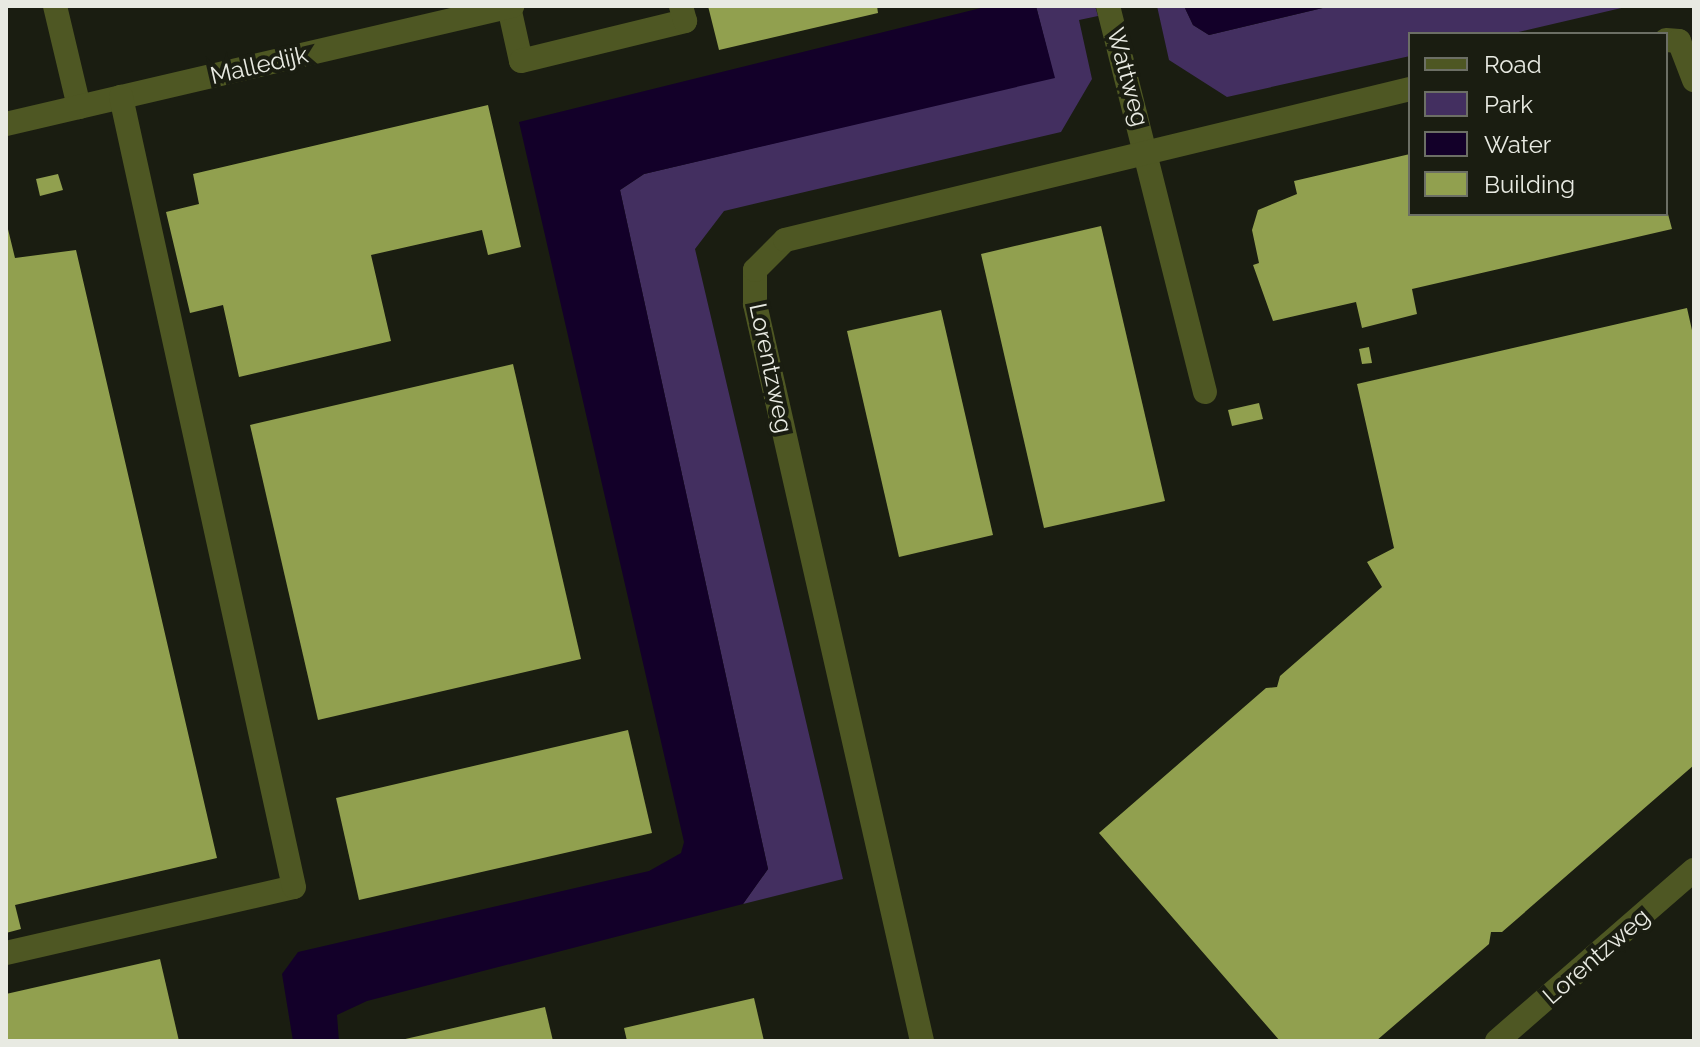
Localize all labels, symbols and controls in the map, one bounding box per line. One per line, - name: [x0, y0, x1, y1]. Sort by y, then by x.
- street label: Wattweg: [1101, 25, 1155, 129]
- legend: [1408, 32, 1668, 216]
- street label: Malledijk: [207, 40, 311, 90]
- text: Road: [1484, 50, 1542, 79]
- text: Park: [1484, 90, 1533, 119]
- text: Water: [1484, 130, 1551, 159]
- text: Building: [1484, 170, 1575, 199]
- street label: Lorentzweg: [743, 301, 799, 435]
- street label: Lorentzweg: [1537, 902, 1655, 1010]

